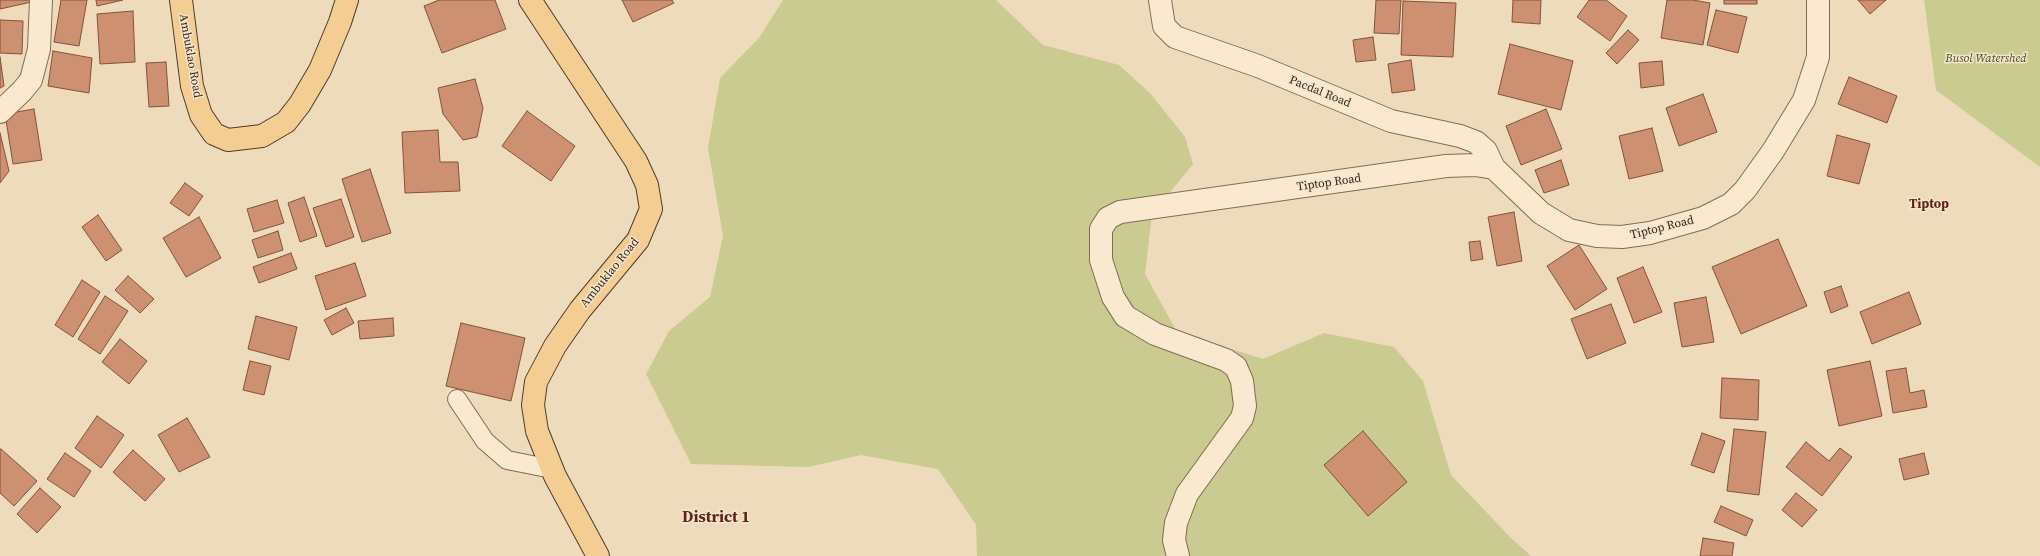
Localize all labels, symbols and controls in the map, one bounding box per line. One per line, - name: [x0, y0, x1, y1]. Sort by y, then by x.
- street label: Ambuklao Road: [176, 13, 204, 99]
- park label: Busol Watershed: [1945, 52, 2027, 66]
- street label: Pacdal Road: [1287, 73, 1353, 111]
- street label: Tiptop Road: [1296, 171, 1362, 195]
- district label: Tiptop: [1909, 197, 1949, 213]
- street label: Tiptop Road: [1629, 213, 1695, 243]
- street label: Ambuklao Road: [578, 235, 642, 311]
- district label: District 1: [682, 508, 750, 528]

